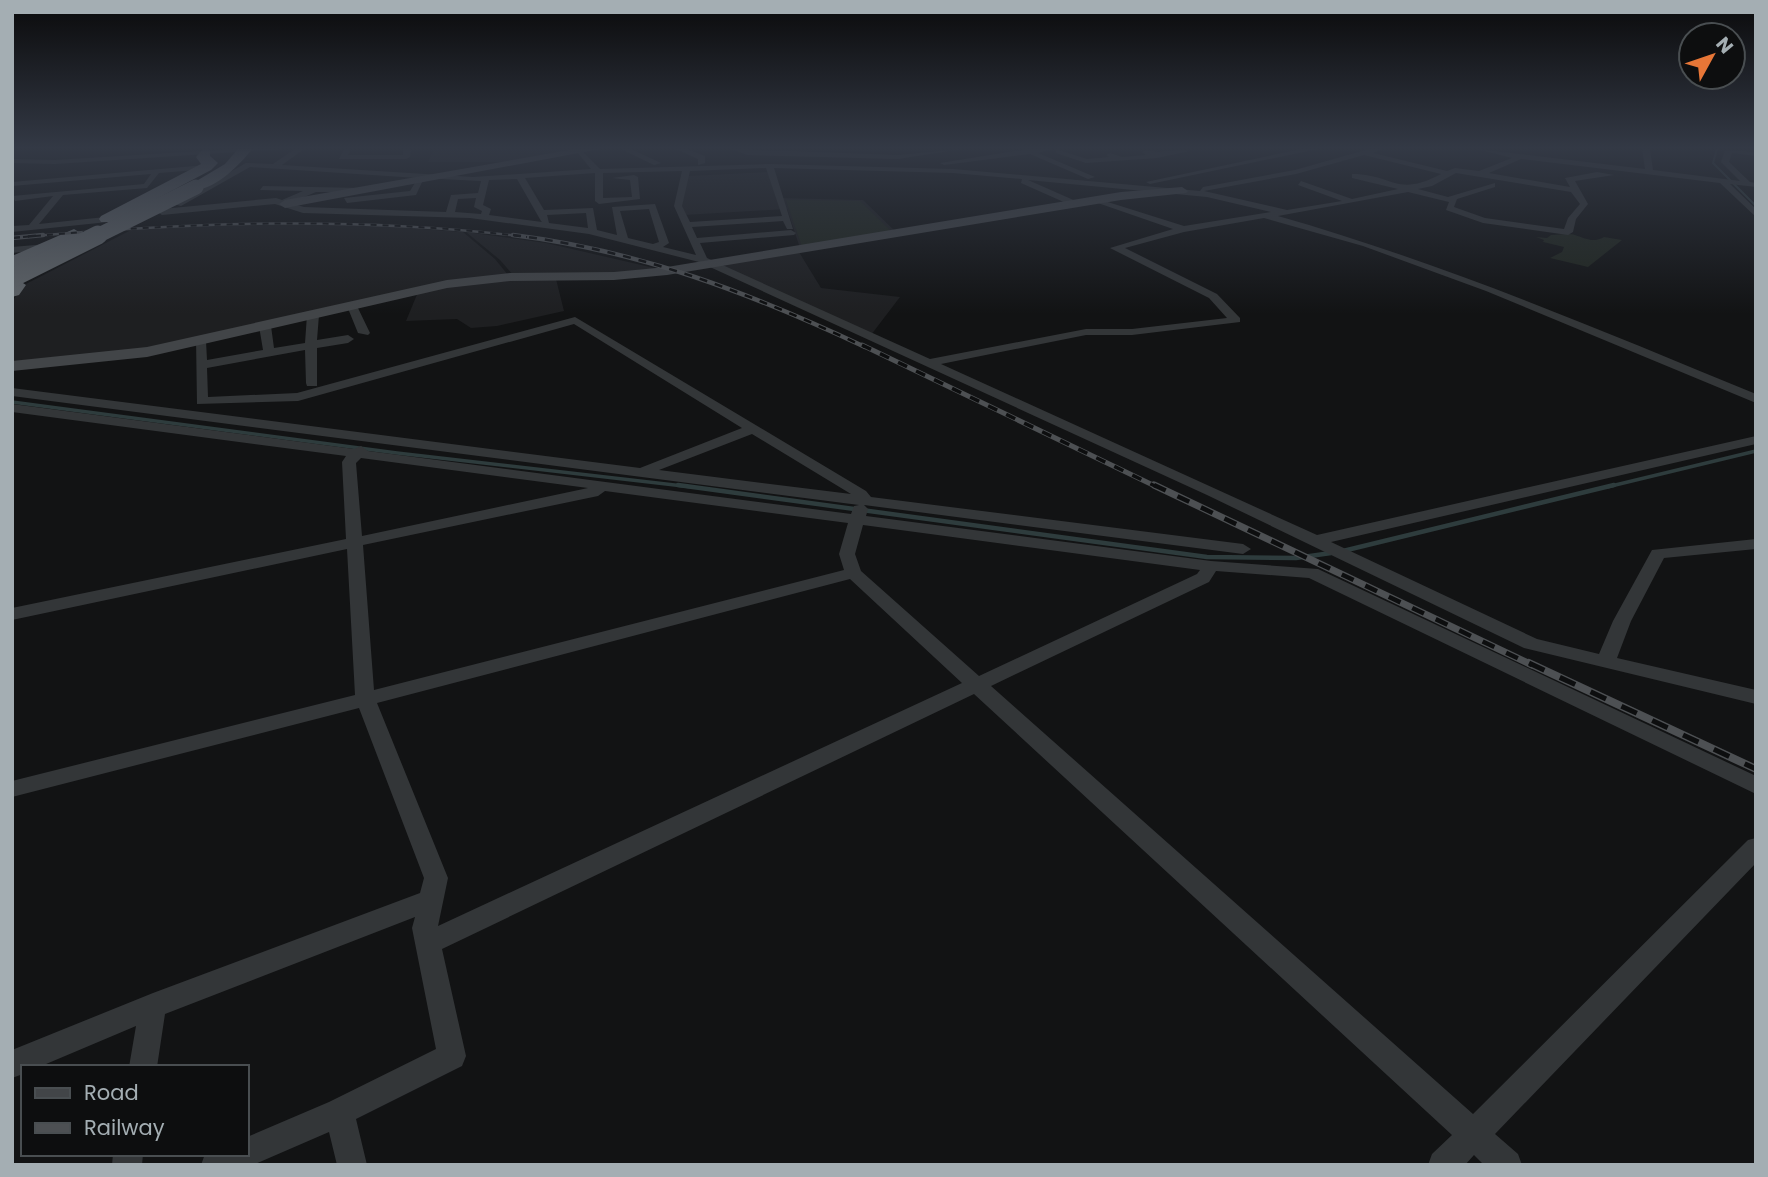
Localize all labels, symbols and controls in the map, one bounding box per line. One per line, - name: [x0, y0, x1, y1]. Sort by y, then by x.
- north arrow: [1677, 21, 1747, 91]
- text: N: [1710, 31, 1740, 60]
- legend: [21, 1065, 248, 1156]
- text: Road: [84, 1078, 139, 1107]
- text: Railway: [84, 1113, 165, 1142]

